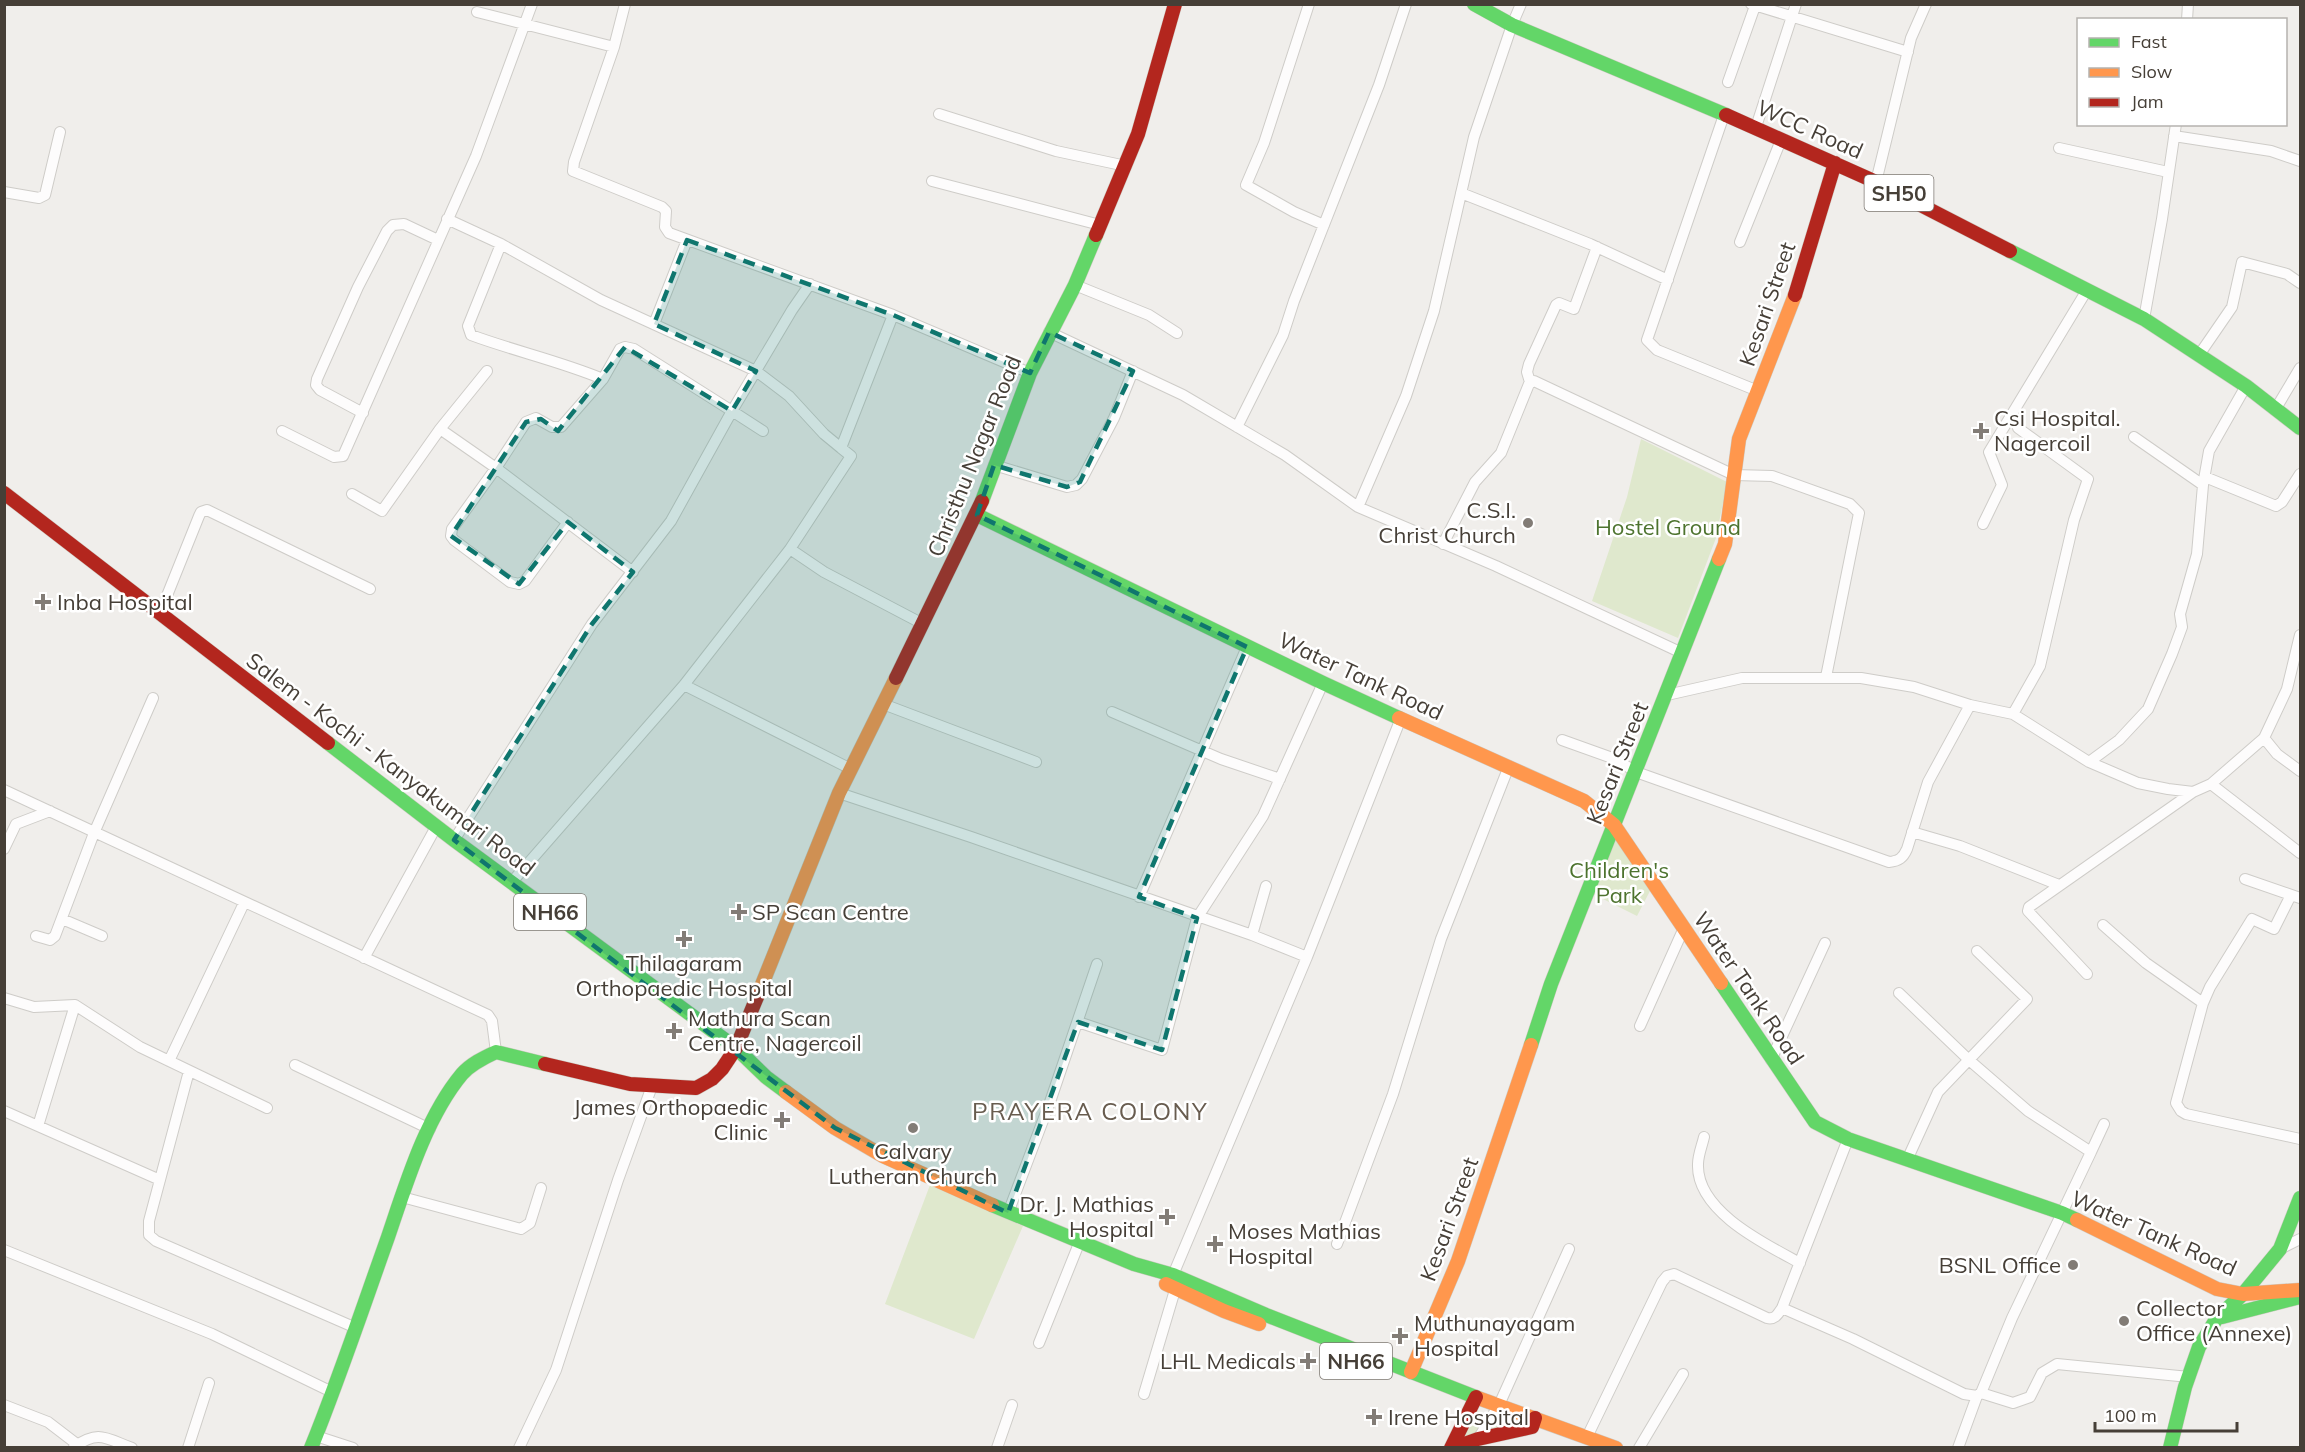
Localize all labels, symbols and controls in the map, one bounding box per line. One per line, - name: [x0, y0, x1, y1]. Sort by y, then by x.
- legend: [2077, 18, 2287, 126]
- text: Fast: [2131, 30, 2167, 53]
- text: Slow: [2131, 60, 2173, 83]
- text: Jam: [2131, 90, 2164, 113]
- street label: WCC Road: [1753, 93, 1867, 165]
- road number: SH50: [1864, 175, 1934, 211]
- street label: Kesari Street: [1733, 238, 1801, 370]
- street label: Christhu Nagar Road: [921, 351, 1027, 561]
- place label: Csi Hospital. Nagercoil: [1994, 404, 2121, 457]
- marker: Csi Hospital. Nagercoil: [1972, 422, 1990, 440]
- place label: C.S.I. Christ Church: [1378, 496, 1516, 549]
- park label: Hostel Ground: [1595, 513, 1741, 541]
- marker: C.S.I. Christ Church: [1521, 516, 1535, 530]
- place label: Inba Hospital: [57, 588, 193, 616]
- marker: Inba Hospital: [34, 593, 52, 611]
- street label: Water Tank Road: [1274, 626, 1448, 726]
- street label: Salem - Kochi - Kanyakumari Road: [241, 646, 541, 882]
- street label: Kesari Street: [1580, 697, 1654, 828]
- park label: Children's Park: [1569, 856, 1669, 909]
- road number: NH66: [514, 894, 586, 930]
- place label: SP Scan Centre: [752, 898, 909, 926]
- marker: SP Scan Centre: [730, 903, 748, 921]
- street label: Water Tank Road: [1688, 906, 1810, 1070]
- marker: Thilagaram Orthopaedic Hospital: [675, 930, 693, 948]
- place label: Thilagaram Orthopaedic Hospital: [575, 949, 793, 1002]
- place label: Mathura Scan Centre, Nagercoil: [688, 1004, 862, 1057]
- marker: Mathura Scan Centre, Nagercoil: [665, 1022, 683, 1040]
- place label: James Orthopaedic Clinic: [573, 1093, 768, 1146]
- district label: PRAYERA COLONY: [972, 1096, 1208, 1126]
- marker: James Orthopaedic Clinic: [773, 1111, 791, 1129]
- marker: Calvary Lutheran Church: [906, 1121, 920, 1135]
- place label: Calvary Lutheran Church: [829, 1137, 998, 1190]
- street label: Kesari Street: [1414, 1153, 1484, 1285]
- street label: Water Tank Road: [2067, 1184, 2241, 1282]
- place label: Dr. J. Mathias Hospital: [1020, 1190, 1154, 1243]
- marker: Dr. J. Mathias Hospital: [1158, 1208, 1176, 1226]
- place label: Moses Mathias Hospital: [1228, 1217, 1381, 1270]
- marker: Moses Mathias Hospital: [1206, 1235, 1224, 1253]
- place label: BSNL Office: [1939, 1251, 2061, 1279]
- marker: BSNL Office: [2066, 1258, 2080, 1272]
- place label: Collector Office (Annexe): [2136, 1294, 2292, 1347]
- place label: Muthunayagam Hospital: [1414, 1309, 1575, 1362]
- marker: Collector Office (Annexe): [2117, 1314, 2131, 1328]
- marker: Muthunayagam Hospital: [1391, 1327, 1409, 1345]
- road number: NH66: [1320, 1343, 1392, 1379]
- place label: LHL Medicals: [1160, 1347, 1296, 1375]
- marker: LHL Medicals: [1301, 1354, 1315, 1368]
- scale bar: [2095, 1395, 2238, 1433]
- place label: Irene Hospital: [1388, 1403, 1529, 1431]
- text: 100 m: [2104, 1404, 2157, 1427]
- marker: Irene Hospital: [1365, 1408, 1383, 1426]

